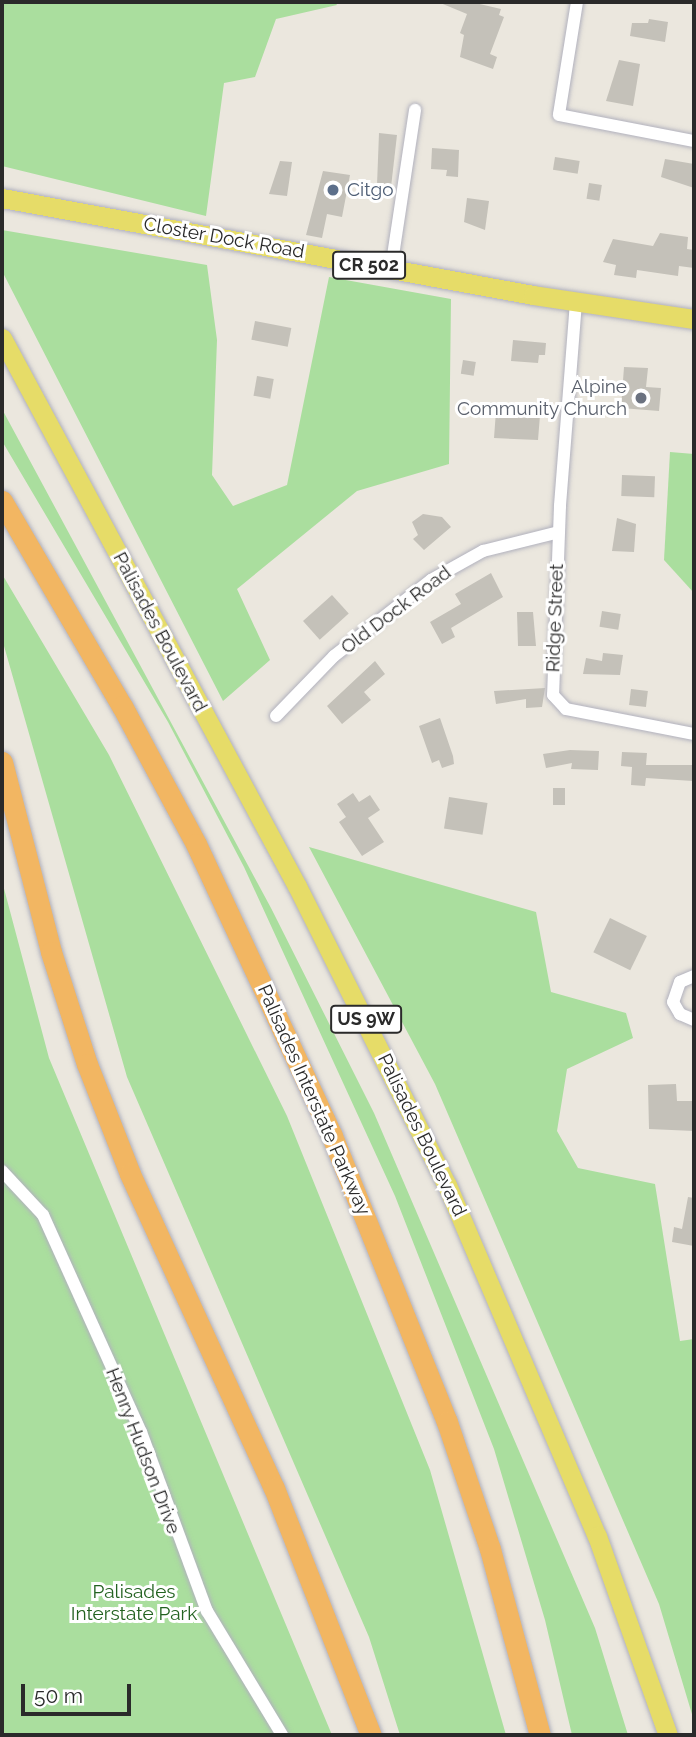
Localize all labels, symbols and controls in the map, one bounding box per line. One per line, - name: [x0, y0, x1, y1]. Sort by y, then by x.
- place label: Citgo: [347, 179, 393, 201]
- marker: Citgo: [325, 182, 341, 198]
- street label: Closter Dock Road: [142, 213, 306, 263]
- road number: CR 502: [330, 250, 408, 279]
- place label: Alpine Community Church: [456, 376, 627, 420]
- marker: Alpine Community Church: [633, 390, 649, 406]
- street label: Palisades Boulevard: [108, 548, 212, 716]
- street label: Old Dock Road: [336, 561, 456, 659]
- street label: Ridge Street: [542, 563, 568, 673]
- street label: Palisades Interstate Parkway: [253, 981, 375, 1219]
- road number: US 9W: [329, 1004, 403, 1034]
- street label: Palisades Boulevard: [373, 1050, 471, 1220]
- street label: Henry Hudson Drive: [101, 1364, 185, 1538]
- park label: Palisades Interstate Park: [71, 1581, 197, 1625]
- scale bar: [24, 1670, 135, 1714]
- text: 50 m: [34, 1683, 83, 1708]

